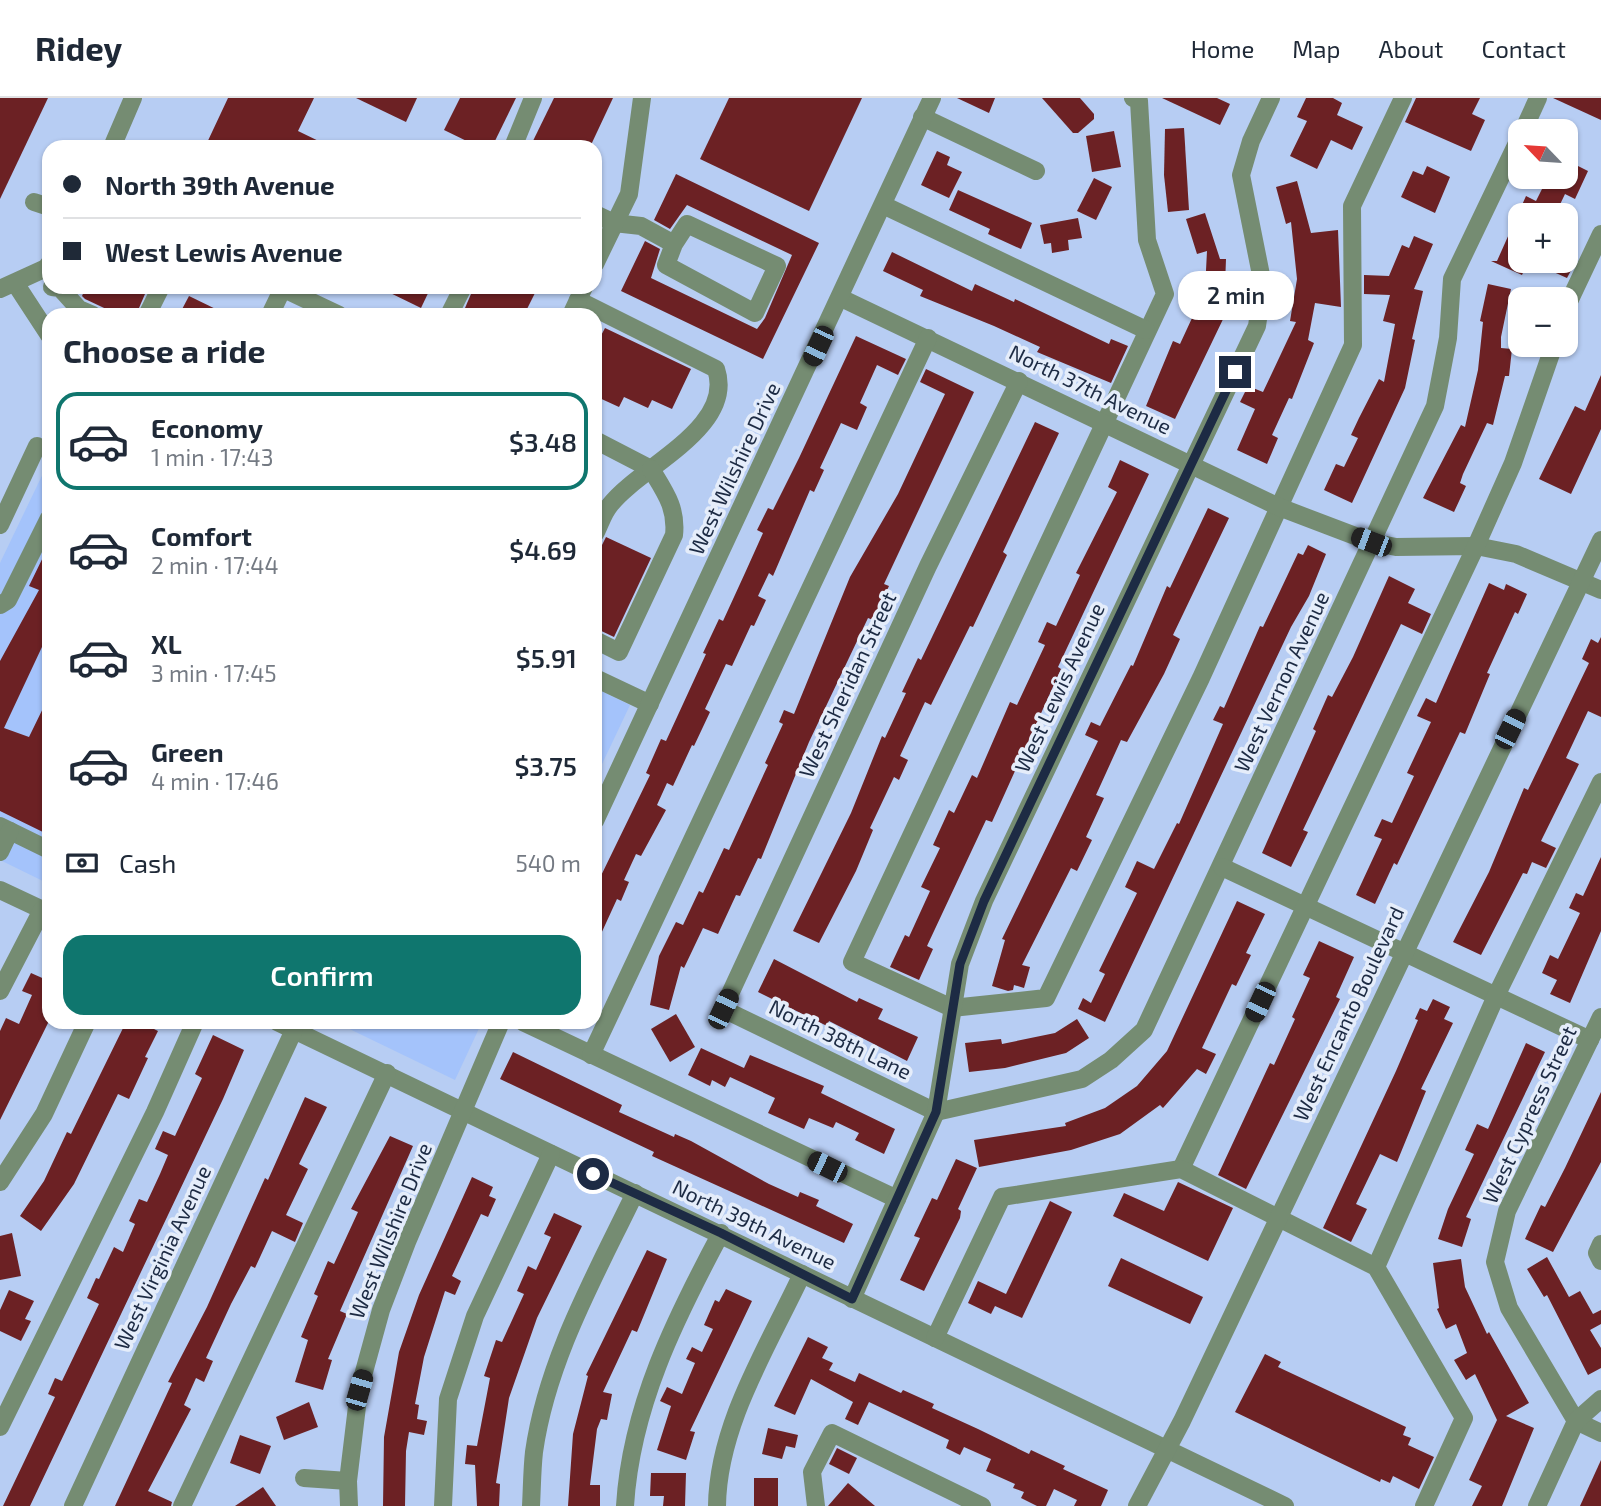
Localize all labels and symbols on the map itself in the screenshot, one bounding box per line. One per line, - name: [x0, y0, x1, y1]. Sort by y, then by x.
- north arrow: [1508, 119, 1578, 189]
- callout: 2 min: [1177, 271, 1293, 320]
- car: [800, 323, 837, 369]
- street label: North 37th Avenue: [1006, 339, 1176, 439]
- route end: [1219, 356, 1251, 388]
- street label: West Wilshire Drive: [683, 378, 785, 559]
- car: [1348, 525, 1395, 559]
- street label: West Vernon Avenue: [1228, 587, 1333, 776]
- street label: West Sheridan Street: [793, 588, 901, 781]
- street label: West Lewis Avenue: [1008, 599, 1109, 776]
- car: [1492, 706, 1529, 752]
- street label: West Encanto Boulevard: [1287, 902, 1408, 1125]
- car: [1242, 979, 1279, 1025]
- car: [705, 986, 742, 1032]
- street label: North 38th Lane: [765, 993, 916, 1084]
- street label: West Cypress Street: [1477, 1022, 1581, 1207]
- street label: West Wilshire Drive: [343, 1139, 436, 1322]
- car: [804, 1148, 851, 1186]
- route start: [577, 1158, 609, 1190]
- street label: West Virginia Avenue: [108, 1161, 215, 1353]
- street label: North 39th Avenue: [669, 1173, 840, 1274]
- car: [344, 1367, 375, 1413]

